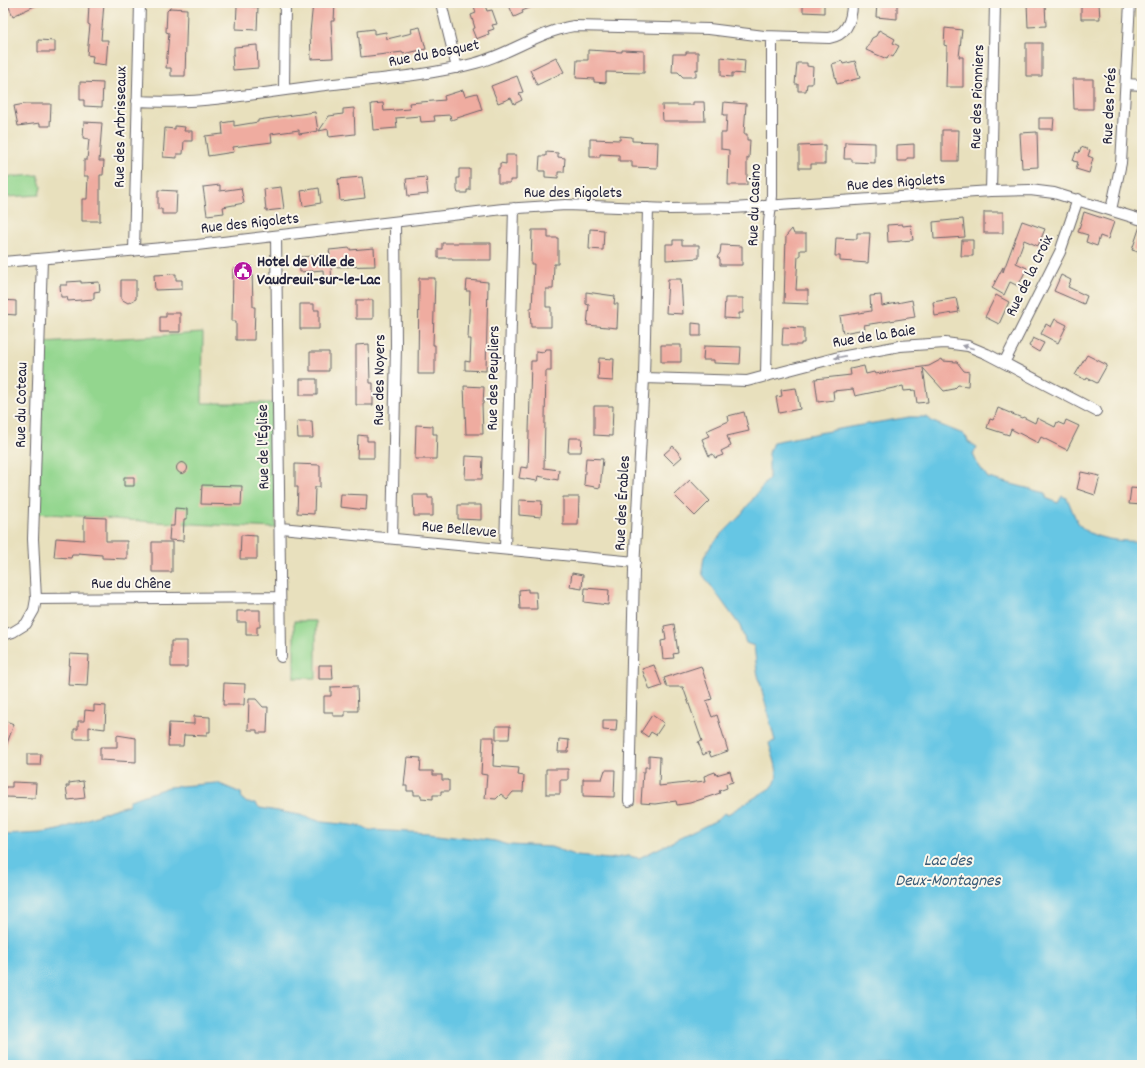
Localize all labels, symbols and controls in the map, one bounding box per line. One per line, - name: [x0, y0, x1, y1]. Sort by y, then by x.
- street label: Rue du Bosquet: [387, 34, 481, 74]
- street label: Rue des Pionniers: [965, 44, 991, 150]
- street label: Rue des Arbrisseaux: [108, 66, 134, 188]
- street label: Rue des Prés: [1096, 67, 1124, 145]
- street label: Rue du Casino: [742, 163, 768, 247]
- street label: Rue des Rigolets: [846, 168, 946, 198]
- street label: Rue des Rigolets: [524, 182, 623, 205]
- street label: Rue des Rigolets: [200, 207, 301, 241]
- street label: Rue de la Croix: [1000, 231, 1060, 321]
- place label: Hotel de Ville de Vaudreuil-sur-le-Lac: [257, 251, 381, 292]
- public building icon: Hotel de Ville de Vaudreuil-sur-le-Lac: [232, 260, 254, 282]
- street label: Rue de la Baie: [831, 319, 917, 355]
- street label: Rue des Peupliers: [482, 325, 506, 431]
- street label: Rue des Noyers: [368, 334, 392, 426]
- one-way arrow: [962, 344, 974, 350]
- one-way arrow: [834, 354, 846, 360]
- street label: Rue du Coteau: [10, 362, 34, 448]
- street label: Rue de l'Église: [252, 404, 276, 490]
- street label: Rue des Érables: [609, 454, 637, 551]
- street label: Rue Bellevue: [421, 515, 497, 545]
- street label: Rue du Chêne: [91, 573, 171, 596]
- water label: Lac des Deux-Montagnes: [895, 850, 1001, 894]

